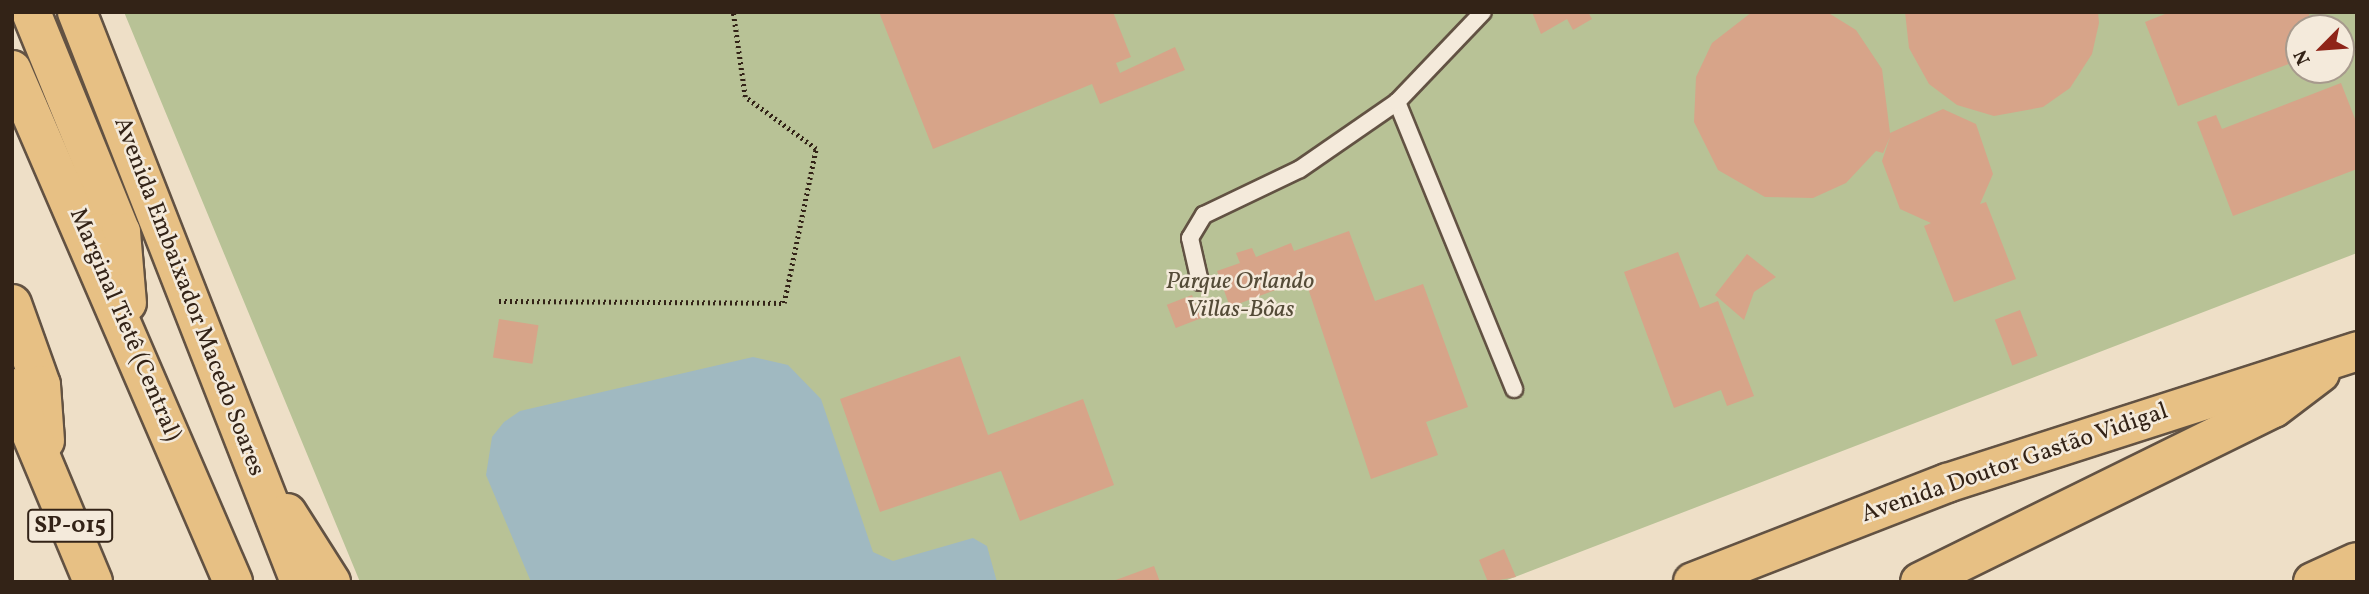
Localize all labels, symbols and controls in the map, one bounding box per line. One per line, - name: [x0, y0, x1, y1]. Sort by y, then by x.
- north arrow: [2285, 14, 2355, 84]
- text: N: [2288, 45, 2317, 69]
- street label: Avenida Embaixador Macedo Soares: [106, 114, 270, 480]
- street label: Marginal Tietê (Central): [62, 204, 186, 446]
- park label: Parque Orlando Villas-Bôas: [1166, 269, 1314, 325]
- street label: Avenida Doutor Gastão Vidigal: [1858, 398, 2172, 530]
- road number: SP-015: [26, 506, 114, 546]

